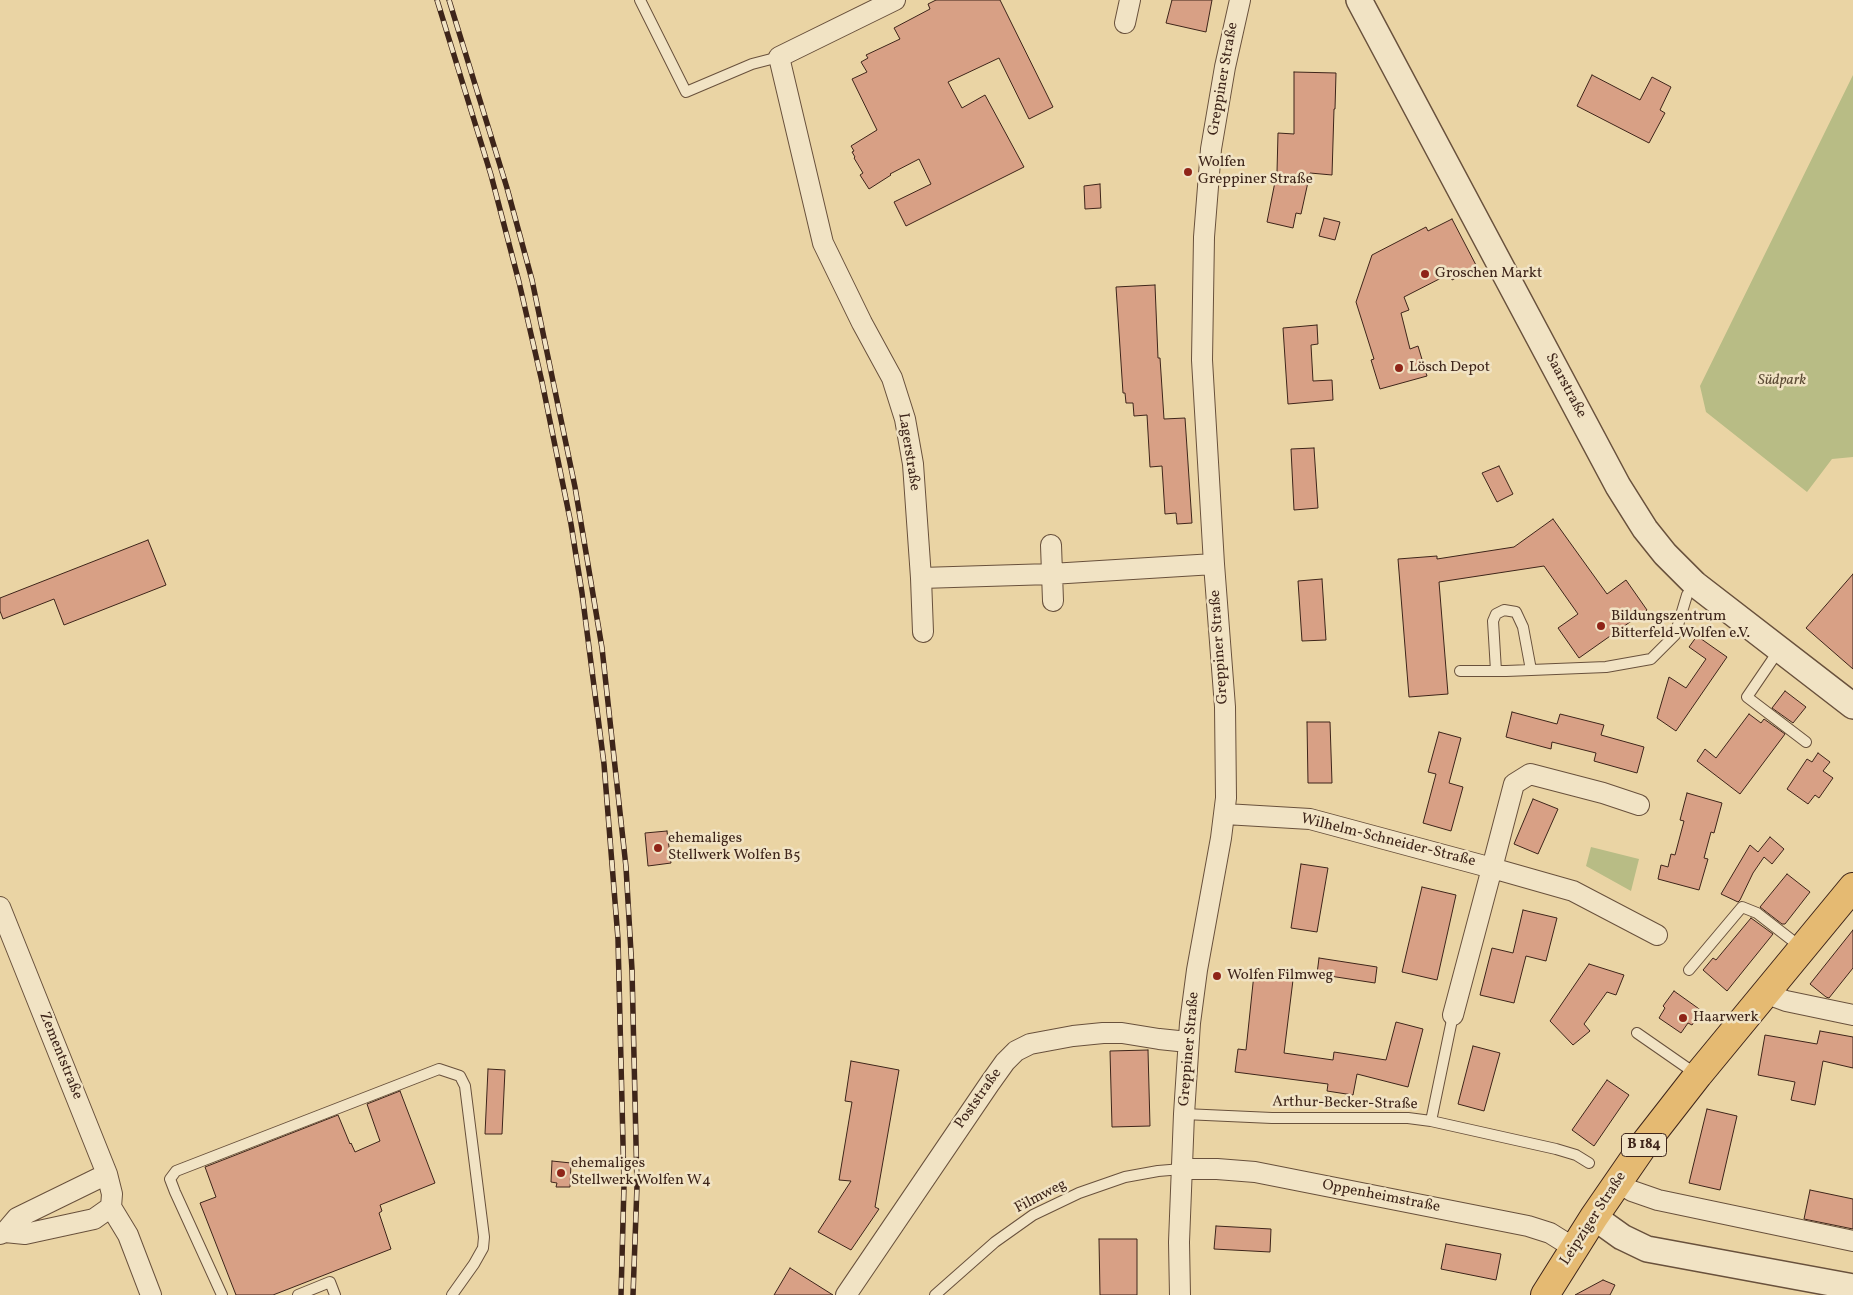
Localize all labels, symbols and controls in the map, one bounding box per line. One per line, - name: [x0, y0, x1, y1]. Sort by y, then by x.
- street label: Greppiner Straße: [1205, 21, 1243, 137]
- place label: Wolfen Greppiner Straße: [1198, 154, 1313, 189]
- marker: Wolfen Greppiner Straße: [1182, 166, 1194, 178]
- place label: Groschen Markt: [1435, 265, 1542, 283]
- marker: Groschen Markt: [1419, 268, 1431, 280]
- street label: Saarstraße: [1540, 350, 1590, 422]
- place label: Lösch Depot: [1409, 359, 1490, 377]
- marker: Lösch Depot: [1393, 362, 1405, 374]
- park label: Südpark: [1758, 372, 1806, 390]
- street label: Lagerstraße: [893, 412, 923, 492]
- street label: Greppiner Straße: [1207, 589, 1233, 705]
- place label: Bildungszentrum Bitterfeld-Wolfen e.V.: [1611, 608, 1750, 643]
- marker: Bildungszentrum Bitterfeld-Wolfen e.V.: [1595, 620, 1607, 632]
- street label: Wilhelm-Schneider-Straße: [1299, 811, 1477, 871]
- place label: ehemaliges Stellwerk Wolfen B5: [668, 830, 800, 865]
- marker: ehemaliges Stellwerk Wolfen B5: [652, 842, 664, 854]
- place label: Wolfen Filmweg: [1227, 967, 1333, 985]
- marker: Wolfen Filmweg: [1211, 970, 1223, 982]
- street label: Greppiner Straße: [1176, 991, 1204, 1107]
- place label: Haarwerk: [1693, 1009, 1759, 1027]
- street label: Zementstraße: [34, 1010, 86, 1102]
- marker: Haarwerk: [1677, 1012, 1689, 1024]
- street label: Poststraße: [952, 1065, 1006, 1133]
- street label: Arthur-Becker-Straße: [1272, 1094, 1418, 1114]
- road number: B 184: [1622, 1134, 1666, 1156]
- place label: ehemaliges Stellwerk Wolfen W4: [571, 1155, 711, 1190]
- marker: ehemaliges Stellwerk Wolfen W4: [555, 1167, 567, 1179]
- street label: Leipziger Straße: [1557, 1169, 1631, 1269]
- street label: Filmweg: [1012, 1176, 1070, 1218]
- street label: Oppenheimstraße: [1321, 1177, 1441, 1217]

